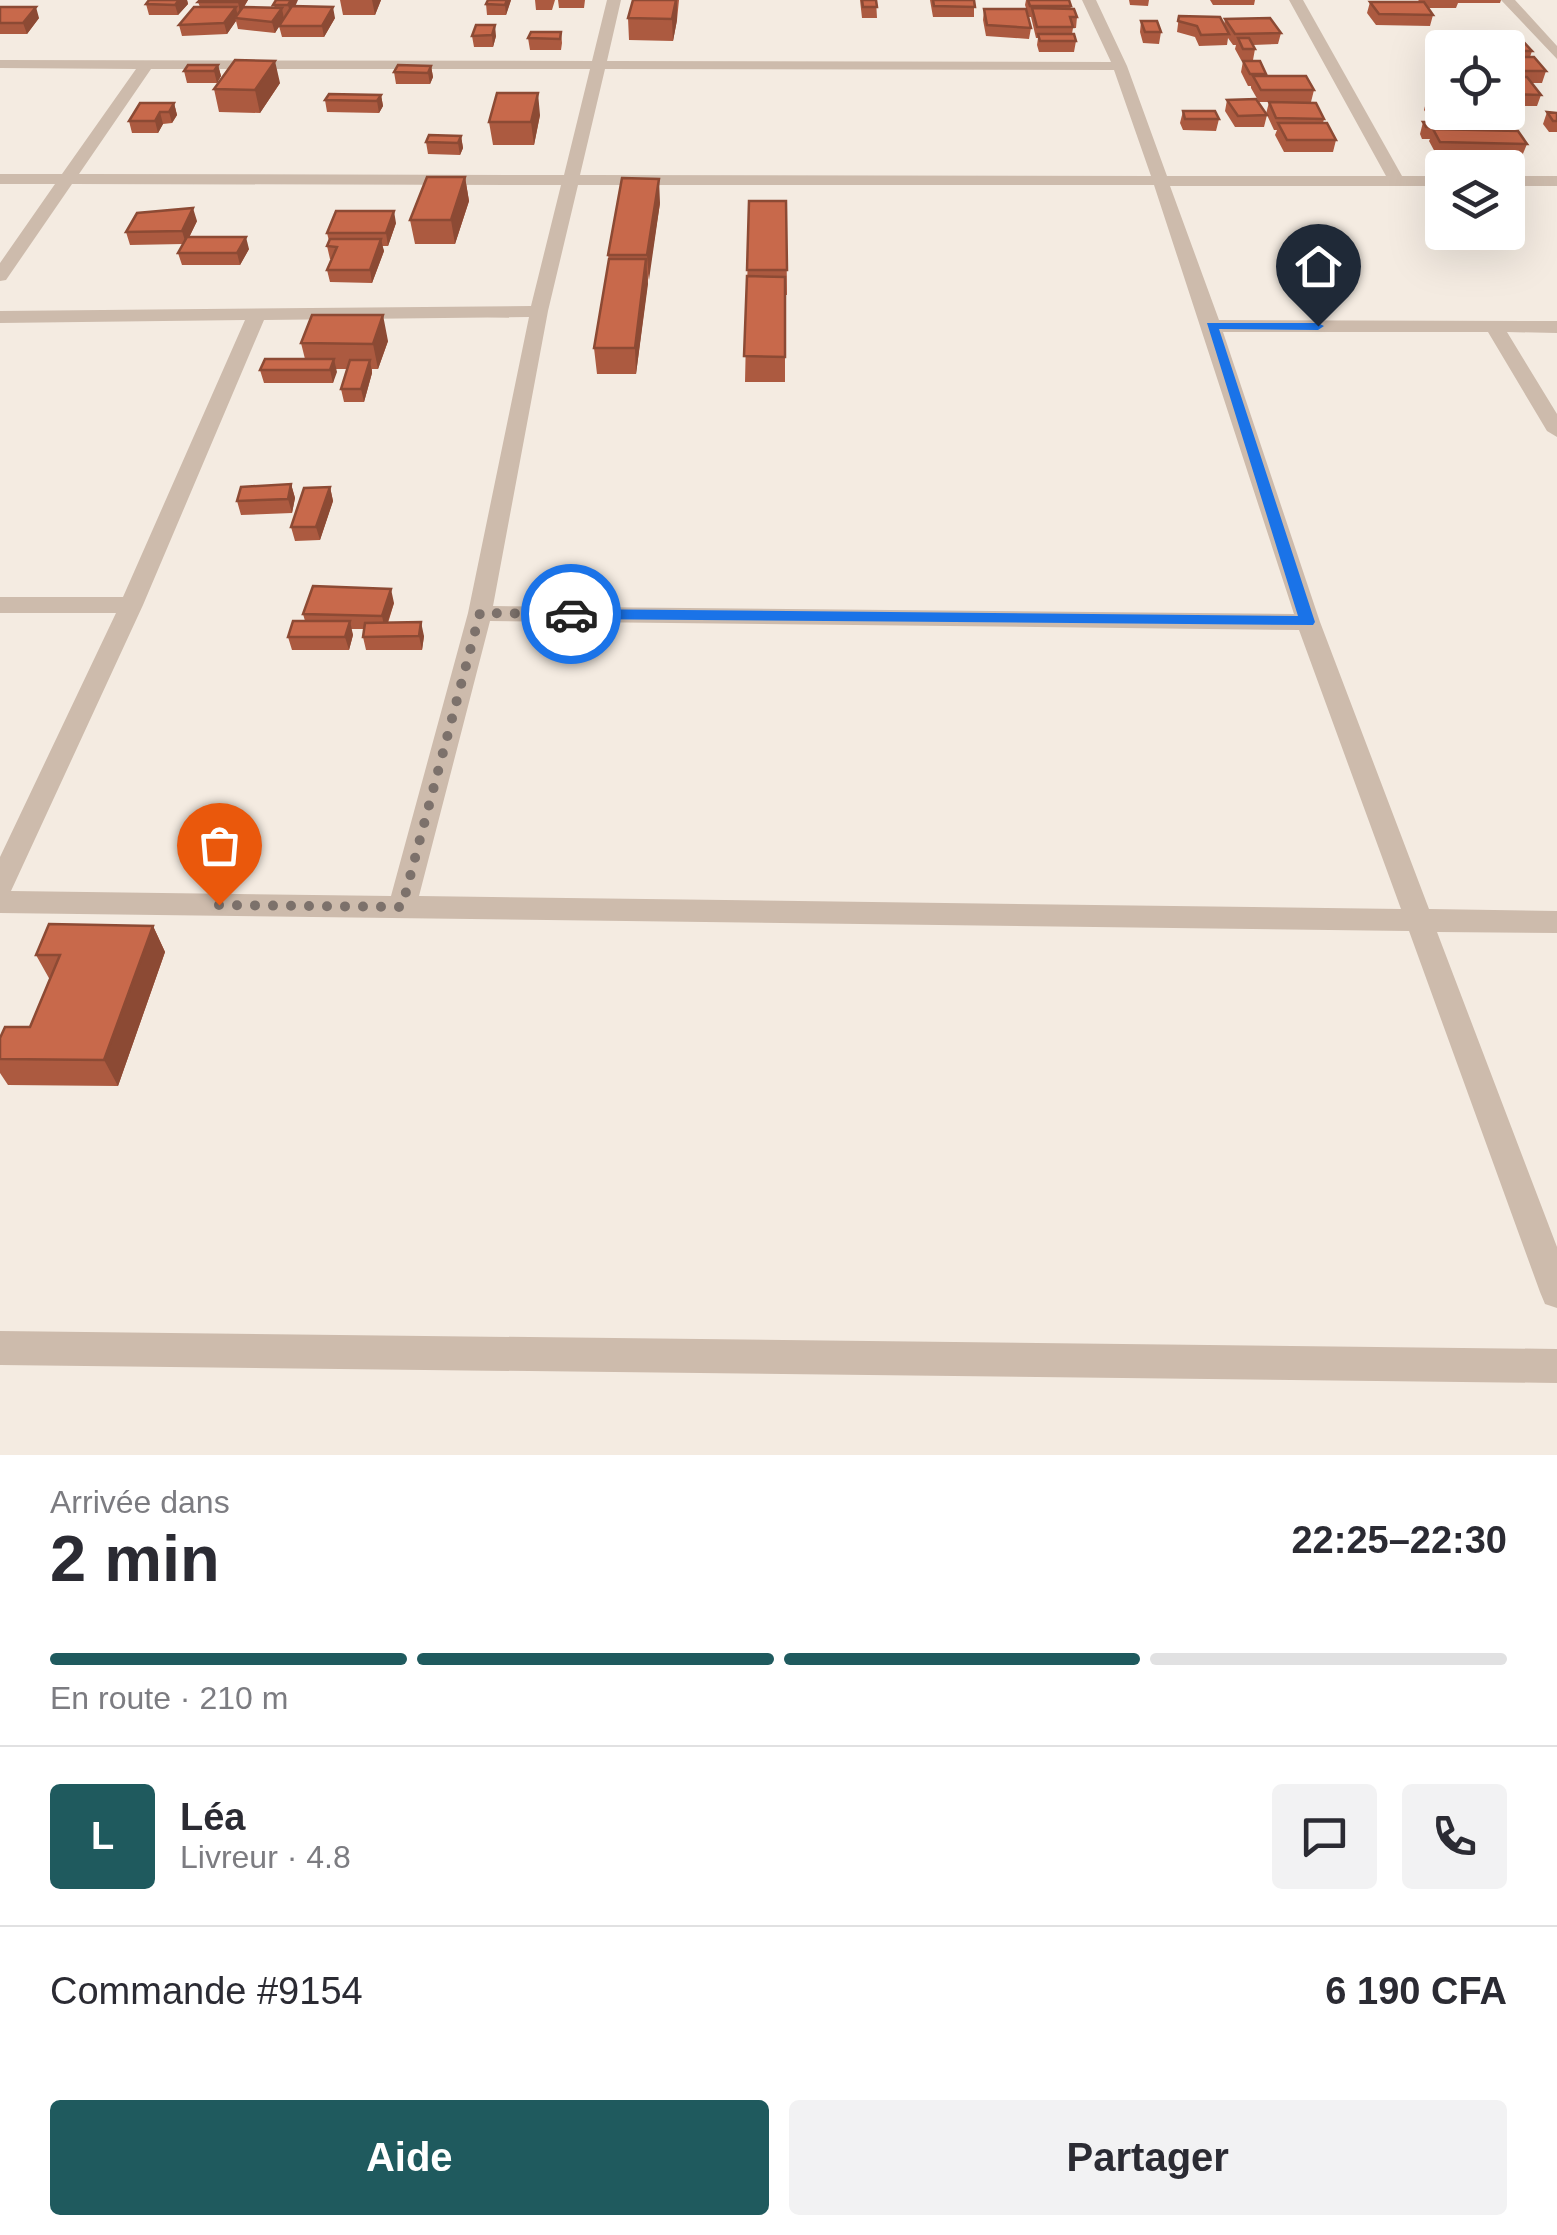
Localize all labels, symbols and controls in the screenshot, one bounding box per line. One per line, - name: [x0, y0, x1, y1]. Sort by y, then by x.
- map controls: [1425, 30, 1525, 250]
- button: locate: [1425, 30, 1525, 130]
- button: layers: [1425, 150, 1525, 250]
- pin: [1276, 224, 1361, 327]
- icon: home: [1291, 239, 1346, 294]
- courier: [521, 564, 621, 664]
- icon: car: [544, 587, 599, 642]
- pin: [177, 803, 262, 906]
- icon: bag: [192, 818, 247, 873]
- text: Arrivée dans: [50, 1484, 230, 1520]
- text: 22:25–22:30: [1291, 1519, 1507, 1561]
- text: 2 min: [50, 1522, 220, 1595]
- text: En route · 210 m: [50, 1680, 288, 1716]
- button: chat: [1272, 1784, 1377, 1889]
- button: phone: [1402, 1784, 1507, 1889]
- text: Léa: [180, 1796, 245, 1838]
- text: L: [91, 1815, 114, 1857]
- text: Livreur · 4.8: [180, 1839, 351, 1875]
- text: Commande #9154: [50, 1970, 363, 2012]
- text: 6 190 CFA: [1325, 1970, 1507, 2012]
- button: Aide: [50, 2100, 769, 2215]
- button: Partager: [789, 2100, 1507, 2215]

